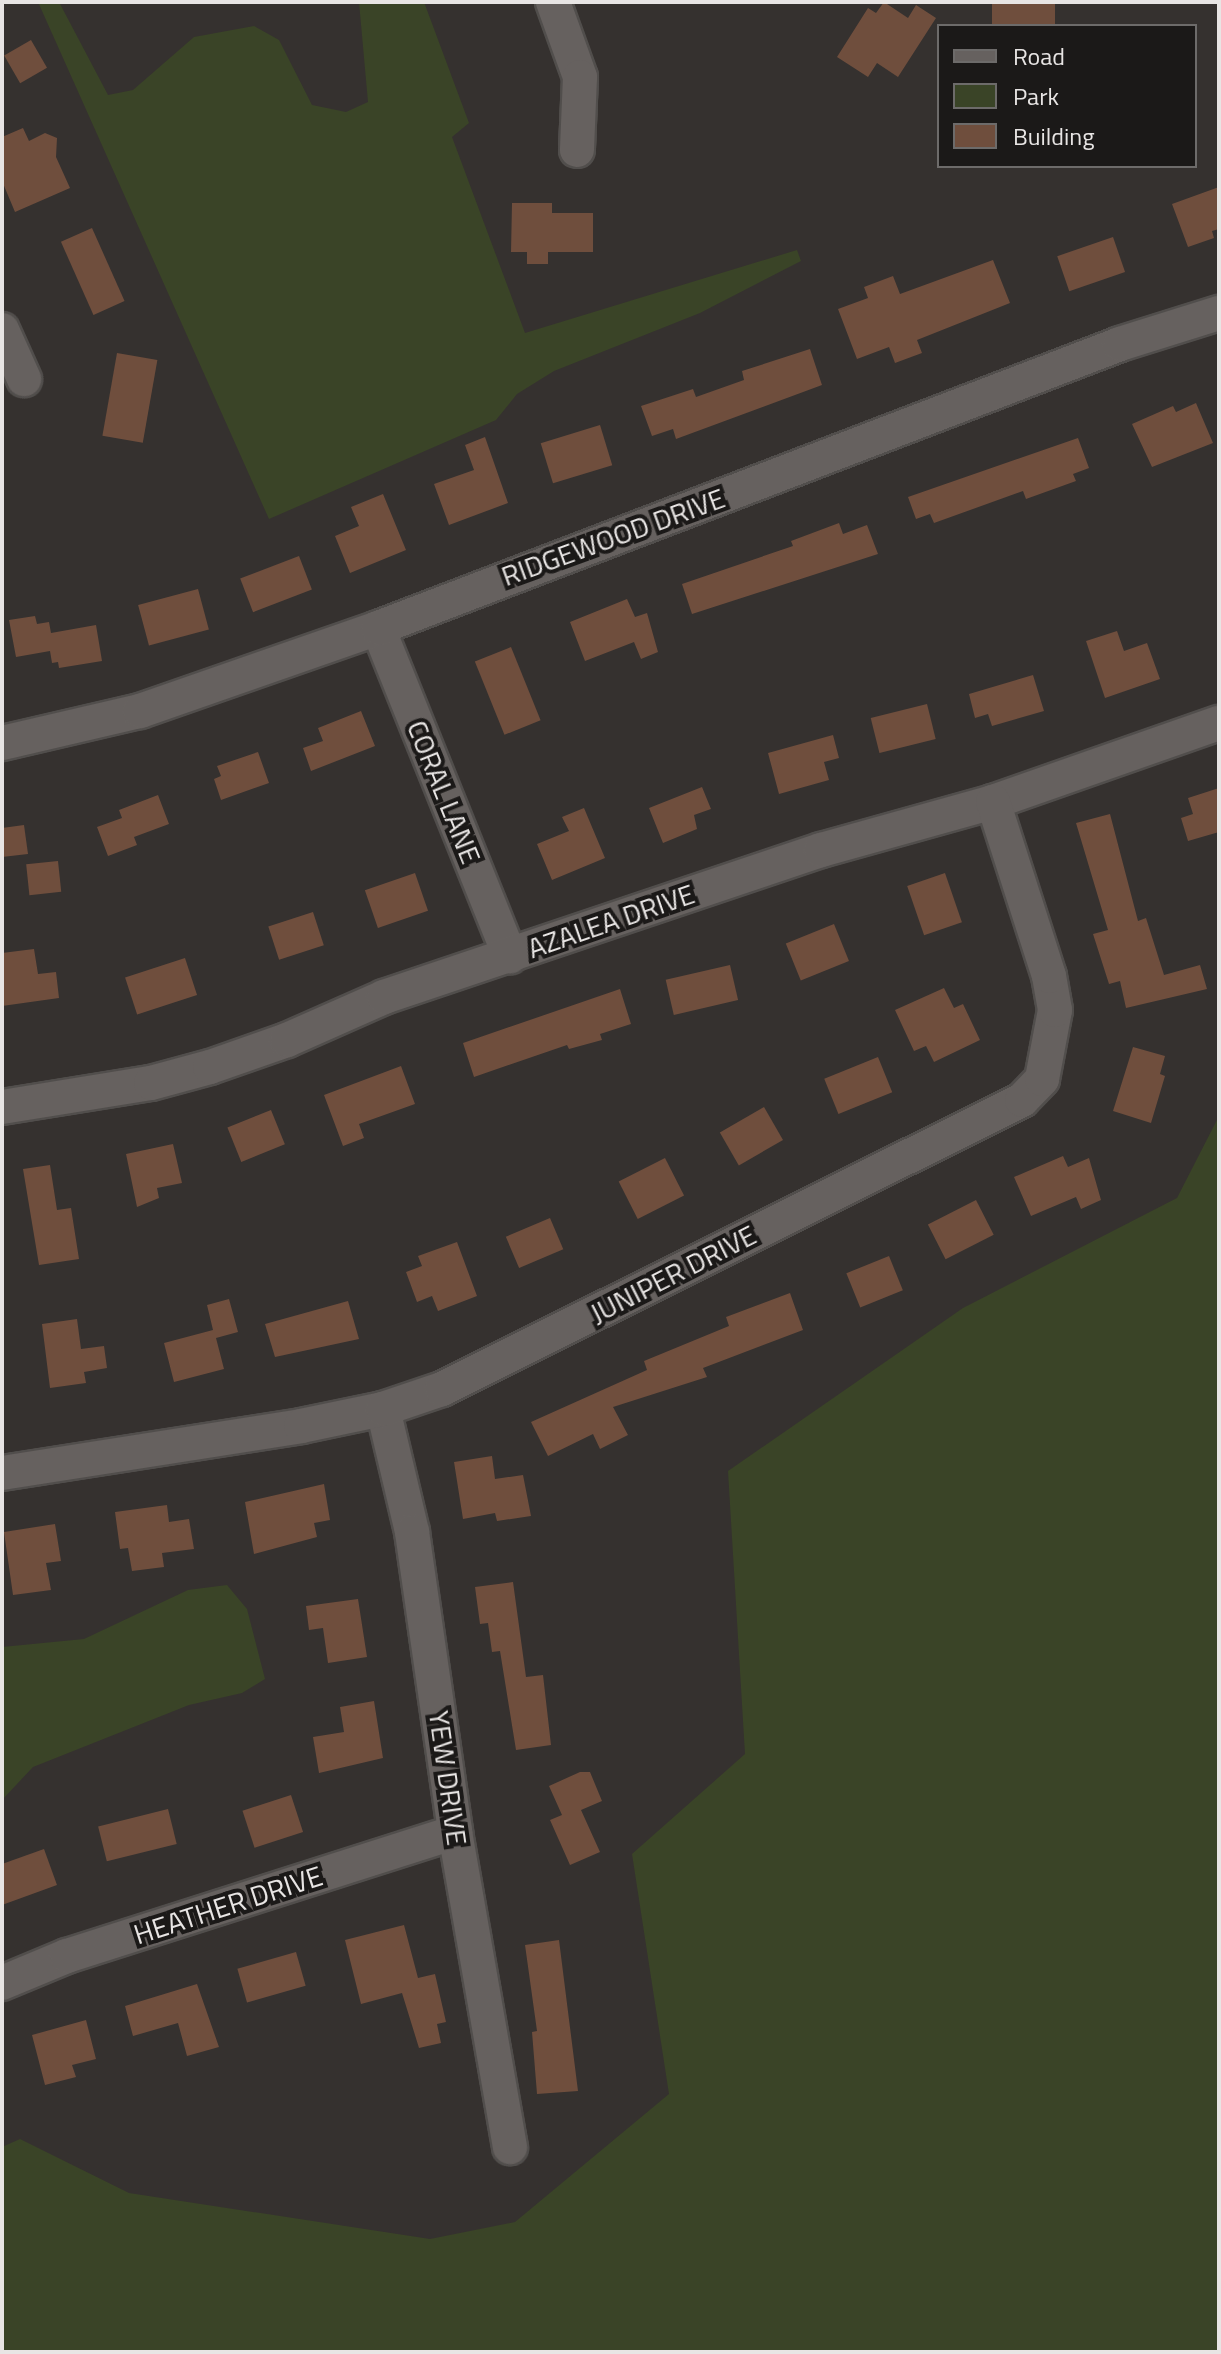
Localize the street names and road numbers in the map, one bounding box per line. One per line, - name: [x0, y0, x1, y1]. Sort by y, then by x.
- street label: RIDGEWOOD DRIVE: [497, 481, 729, 593]
- street label: CORAL LANE: [400, 716, 488, 868]
- street label: AZALEA DRIVE: [523, 877, 699, 965]
- street label: JUNIPER DRIVE: [585, 1218, 761, 1330]
- street label: YEW DRIVE: [422, 1709, 474, 1847]
- street label: HEATHER DRIVE: [129, 1859, 327, 1951]

